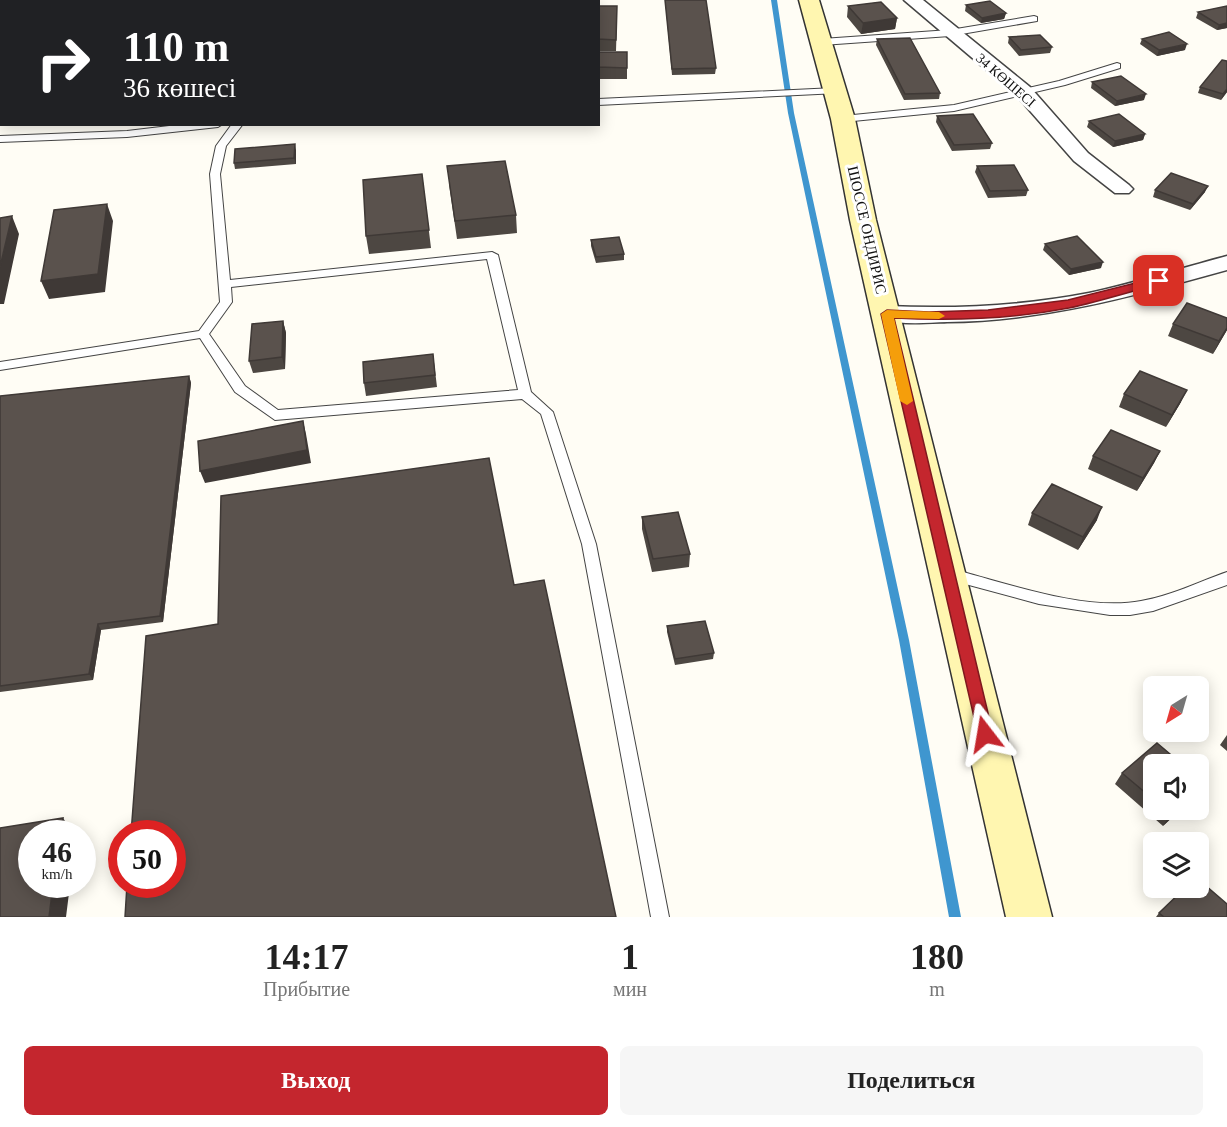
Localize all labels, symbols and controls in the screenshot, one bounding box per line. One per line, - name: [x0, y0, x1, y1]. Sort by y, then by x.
- icon: right: [24, 24, 102, 102]
- text: 110 m: [123, 24, 229, 70]
- street label: 34 КӨШЕСІ: [973, 51, 1039, 110]
- text: 36 көшесі: [123, 73, 236, 103]
- street label: ШОССЕ ОНДИРИС: [844, 164, 890, 296]
- pin: [1133, 255, 1184, 306]
- icon: arrive: [1142, 264, 1175, 297]
- north arrow: [1143, 676, 1209, 742]
- map controls: [1143, 676, 1209, 898]
- position arrow: [953, 702, 1017, 766]
- button: sound: [1143, 754, 1209, 820]
- speed limit sign: 50: [108, 820, 186, 898]
- button: layers: [1143, 832, 1209, 898]
- text: 46: [42, 835, 72, 868]
- text: km/h: [42, 866, 72, 882]
- text: 14:17: [265, 937, 349, 977]
- text: 1: [621, 937, 639, 977]
- text: 180: [910, 937, 964, 977]
- text: Прибытие: [263, 978, 350, 1000]
- text: мин: [613, 978, 647, 1000]
- text: m: [929, 978, 945, 1000]
- button: Выход: [24, 1046, 608, 1115]
- button: Поделиться: [620, 1046, 1203, 1115]

